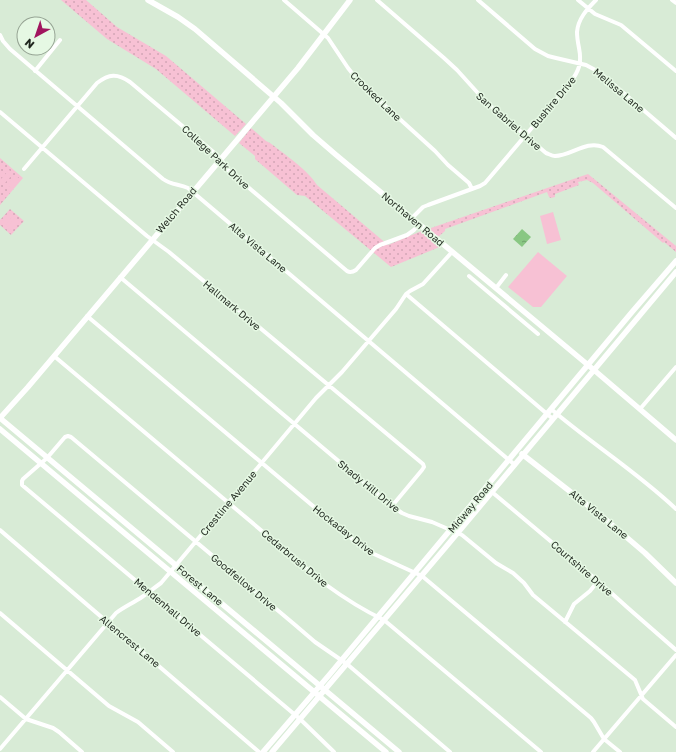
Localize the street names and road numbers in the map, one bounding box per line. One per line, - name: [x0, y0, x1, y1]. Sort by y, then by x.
- street label: Melissa Lane: [591, 65, 647, 115]
- street label: Crooked Lane: [348, 69, 404, 123]
- street label: Bushire Drive: [528, 74, 578, 130]
- street label: San Gabriel Drive: [474, 89, 544, 153]
- street label: College Park Drive: [180, 123, 253, 192]
- street label: Welch Road: [153, 184, 199, 236]
- street label: Northaven Road: [379, 189, 447, 249]
- street label: Alta Vista Lane: [227, 219, 290, 275]
- street label: Hallmark Drive: [201, 278, 263, 333]
- street label: Shady Hill Drive: [336, 457, 403, 515]
- street label: Crestline Avenue: [197, 468, 259, 538]
- street label: Midway Road: [445, 479, 495, 535]
- street label: Alta Vista Lane: [567, 487, 631, 541]
- street label: Hockaday Drive: [311, 502, 377, 558]
- street label: Cedarbrush Drive: [259, 527, 331, 589]
- street label: Courtshire Drive: [549, 538, 616, 598]
- street label: Goodfellow Drive: [209, 551, 279, 613]
- street label: Forest Lane: [174, 562, 226, 608]
- street label: Mendenhall Drive: [132, 575, 204, 639]
- street label: Allencrest Lane: [97, 612, 163, 670]

